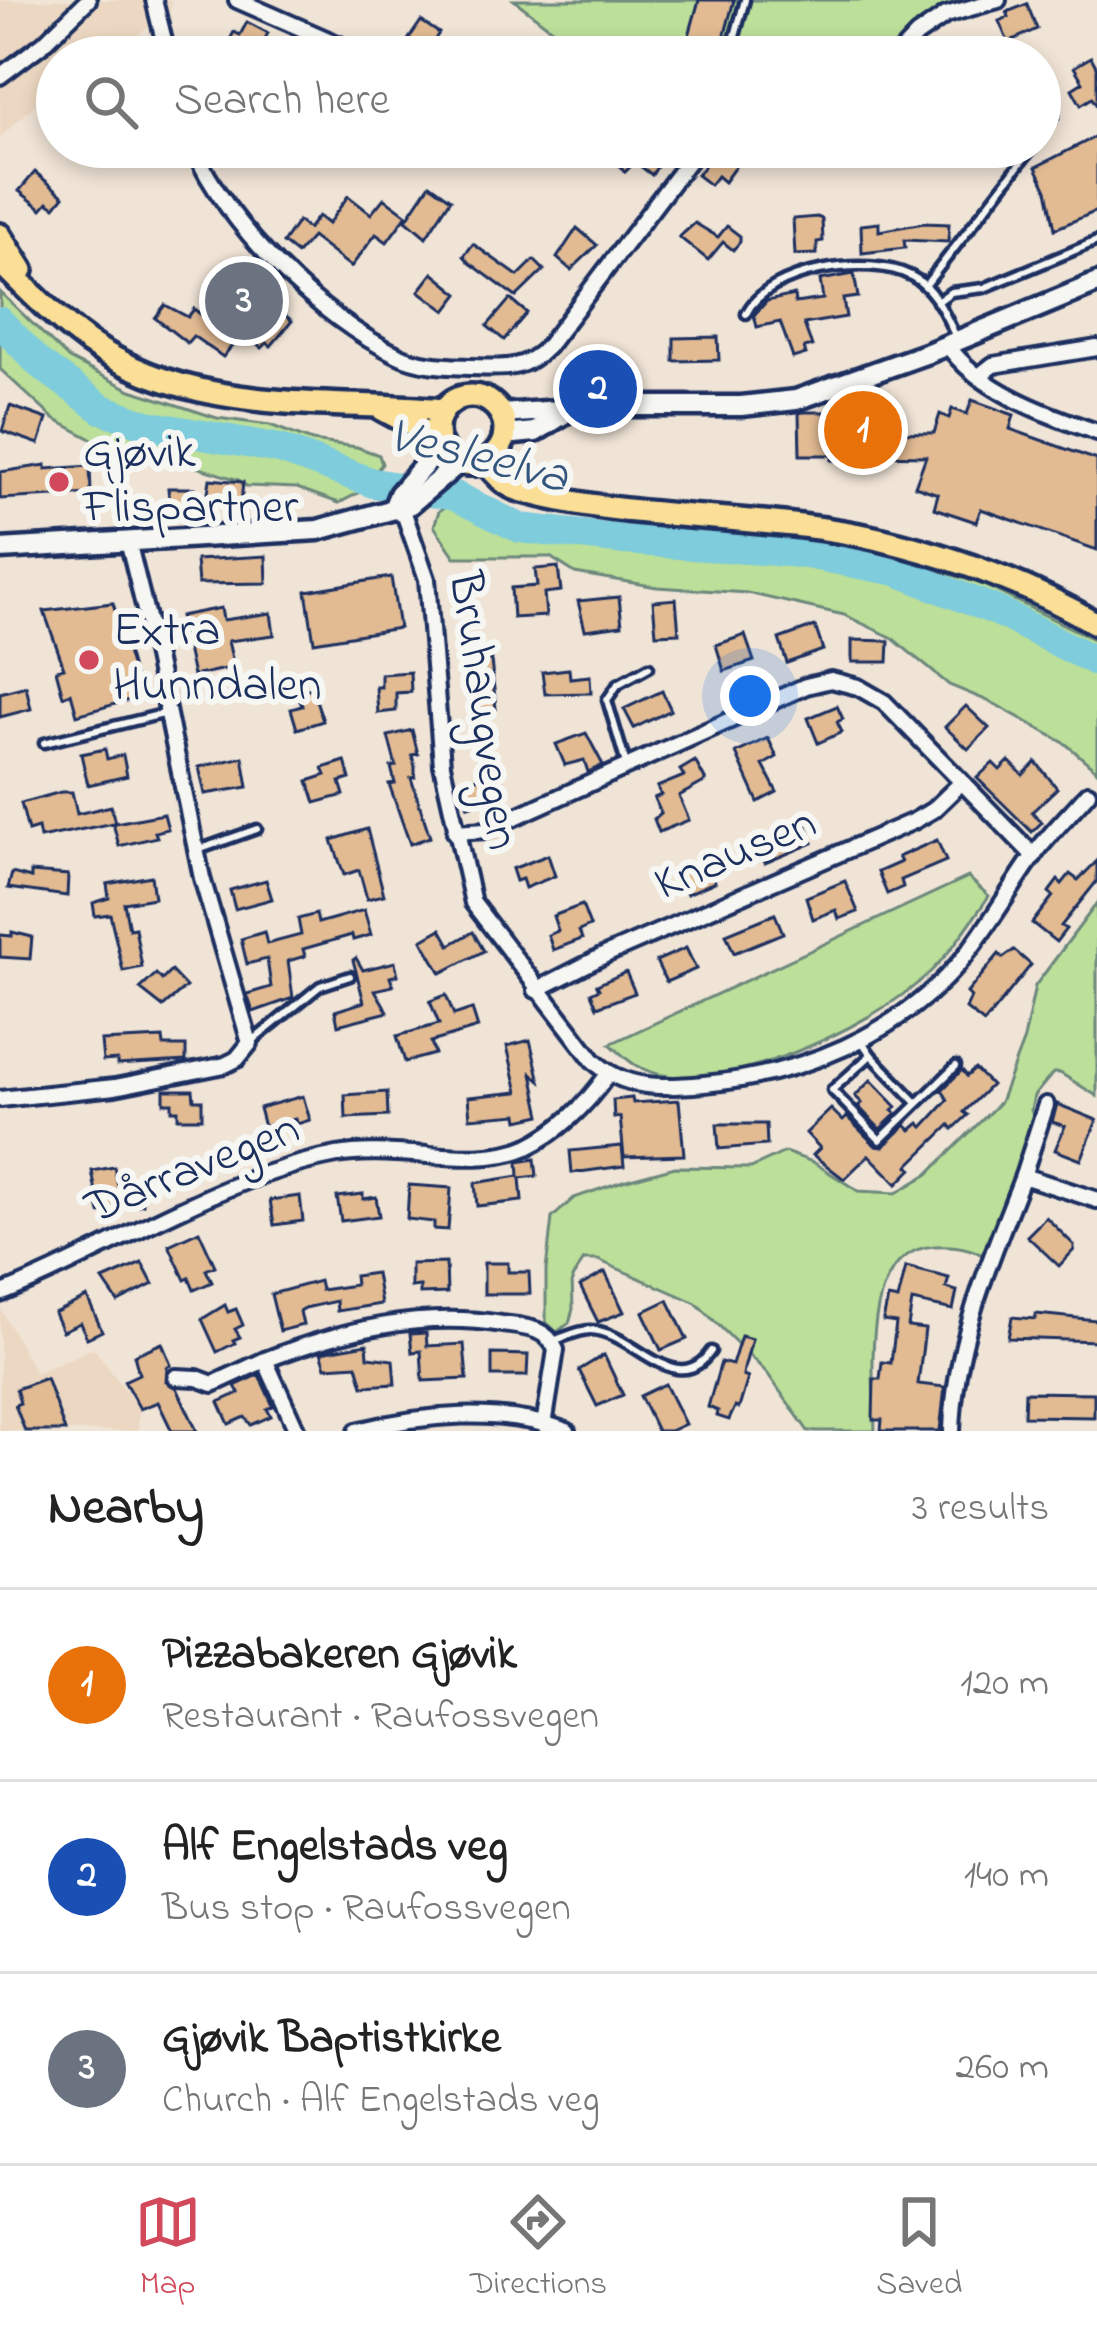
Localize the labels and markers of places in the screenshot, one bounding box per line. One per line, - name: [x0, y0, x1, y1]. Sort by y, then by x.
- pin: 3: [205, 256, 283, 346]
- pin: 2: [559, 344, 637, 434]
- pin: 1: [824, 385, 902, 475]
- place label: Gjøvik Flispartner: [82, 419, 298, 544]
- marker: Gjøvik Flispartner: [46, 469, 72, 495]
- place label: Extra Hunndalen: [113, 597, 322, 722]
- marker: Extra Hunndalen: [76, 647, 102, 673]

